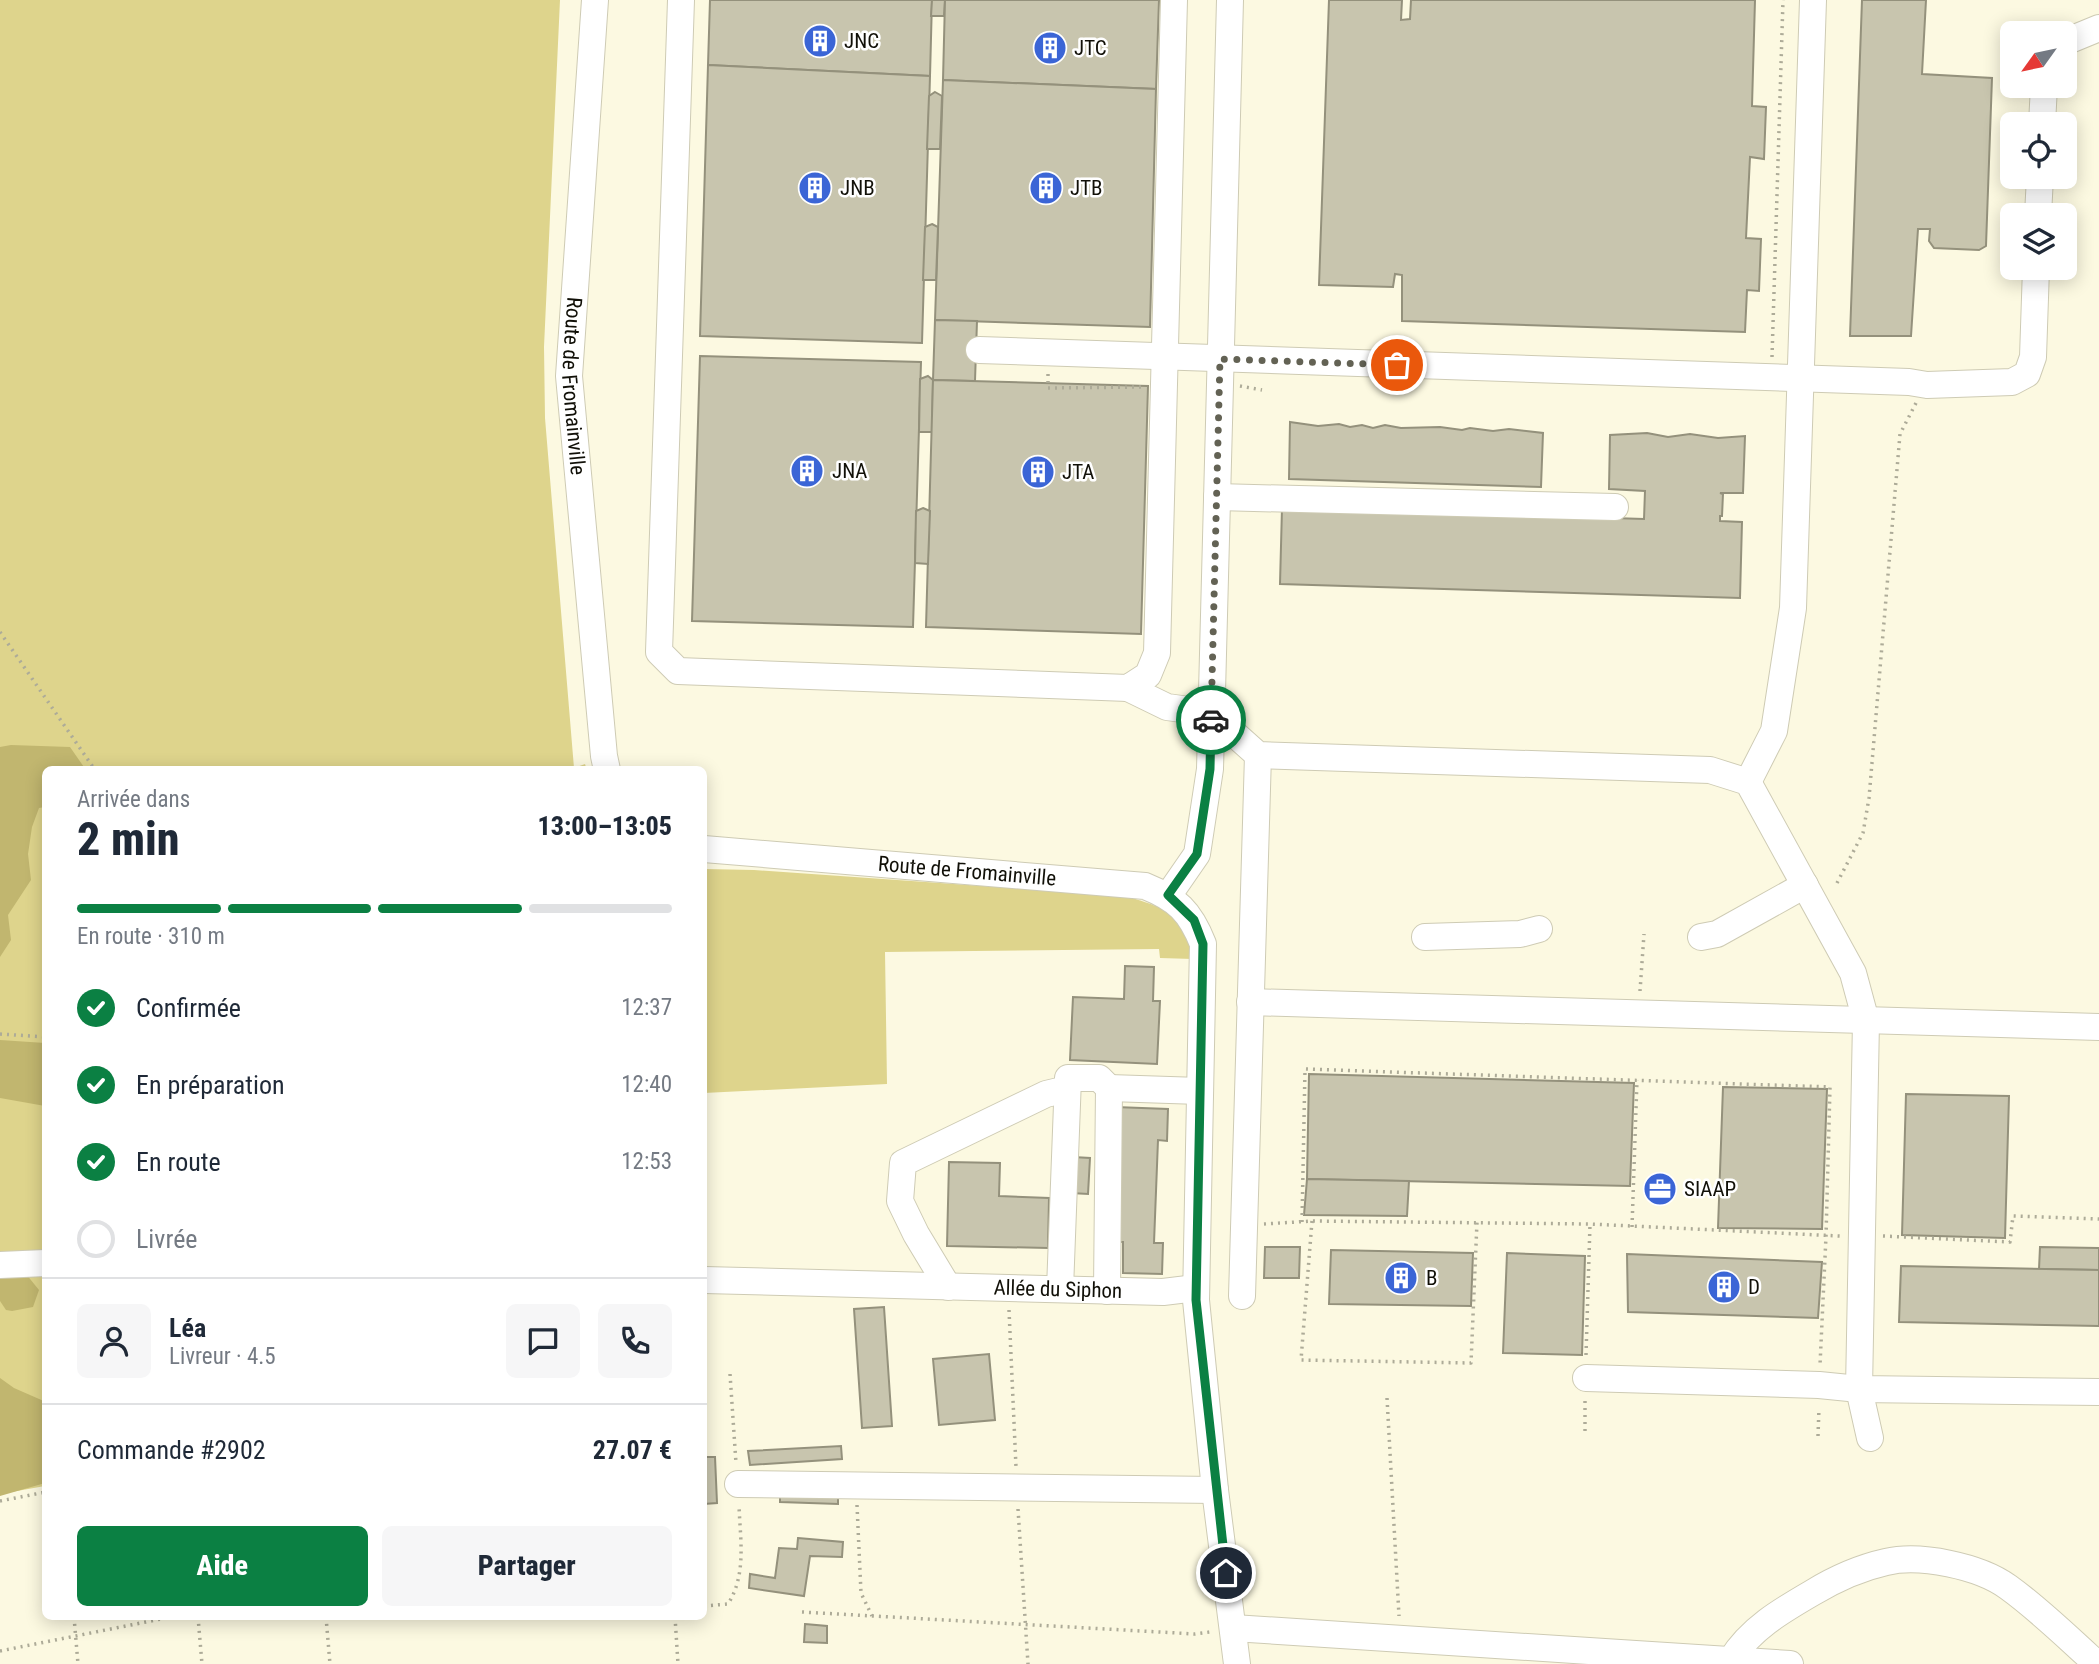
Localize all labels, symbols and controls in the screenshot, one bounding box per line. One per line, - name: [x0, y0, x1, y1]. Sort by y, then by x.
- north arrow: [2000, 21, 2077, 98]
- map controls: [2000, 21, 2077, 280]
- building icon: JNC: [801, 22, 839, 60]
- place label: JNC: [844, 29, 879, 53]
- building icon: JTC: [1031, 29, 1069, 67]
- place label: JTC: [1074, 36, 1107, 60]
- button: locate: [2000, 112, 2077, 189]
- building icon: JNB: [796, 169, 834, 207]
- building icon: JTB: [1027, 169, 1065, 207]
- place label: JNB: [840, 176, 875, 200]
- place label: JTB: [1070, 176, 1103, 200]
- button: layers: [2000, 203, 2077, 280]
- street label: Route de Fromainville: [557, 296, 590, 476]
- pin: [1367, 335, 1427, 395]
- icon: bag: [1378, 346, 1416, 384]
- building icon: JNA: [788, 452, 826, 490]
- building icon: JTA: [1019, 453, 1057, 491]
- place label: JNA: [832, 459, 867, 483]
- place label: JTA: [1062, 460, 1094, 484]
- courier: [1176, 685, 1246, 755]
- icon: car: [1192, 701, 1230, 739]
- text: Arrivée dans: [77, 786, 190, 813]
- text: 13:00–13:05: [538, 811, 672, 841]
- text: 2 min: [77, 812, 180, 866]
- street label: Route de Fromainville: [877, 852, 1057, 891]
- text: En route · 310 m: [77, 923, 225, 950]
- icon: check: [77, 989, 115, 1027]
- text: Confirmée: [136, 993, 241, 1023]
- text: 12:37: [621, 994, 672, 1021]
- icon: check: [77, 1066, 115, 1104]
- text: En préparation: [136, 1070, 285, 1100]
- text: 12:40: [621, 1071, 672, 1098]
- icon: check: [77, 1143, 115, 1181]
- text: En route: [136, 1147, 221, 1177]
- text: 12:53: [621, 1148, 672, 1175]
- office icon: SIAAP: [1641, 1170, 1679, 1208]
- place label: SIAAP: [1684, 1177, 1736, 1201]
- text: Livrée: [136, 1224, 198, 1254]
- building icon: B: [1382, 1259, 1420, 1297]
- place label: B: [1426, 1266, 1437, 1290]
- building icon: D: [1705, 1268, 1743, 1306]
- place label: D: [1748, 1275, 1760, 1299]
- street label: Allée du Siphon: [993, 1276, 1122, 1303]
- button: person: [77, 1304, 151, 1378]
- button: chat: [506, 1304, 580, 1378]
- button: phone: [598, 1304, 672, 1378]
- text: Léa: [169, 1313, 206, 1343]
- text: Livreur · 4.5: [169, 1343, 276, 1370]
- text: Commande #2902: [77, 1435, 266, 1465]
- text: 27.07 €: [593, 1435, 672, 1465]
- button: Aide: [77, 1526, 368, 1606]
- button: Partager: [382, 1526, 672, 1606]
- pin: [1196, 1543, 1256, 1603]
- icon: home: [1207, 1554, 1245, 1592]

